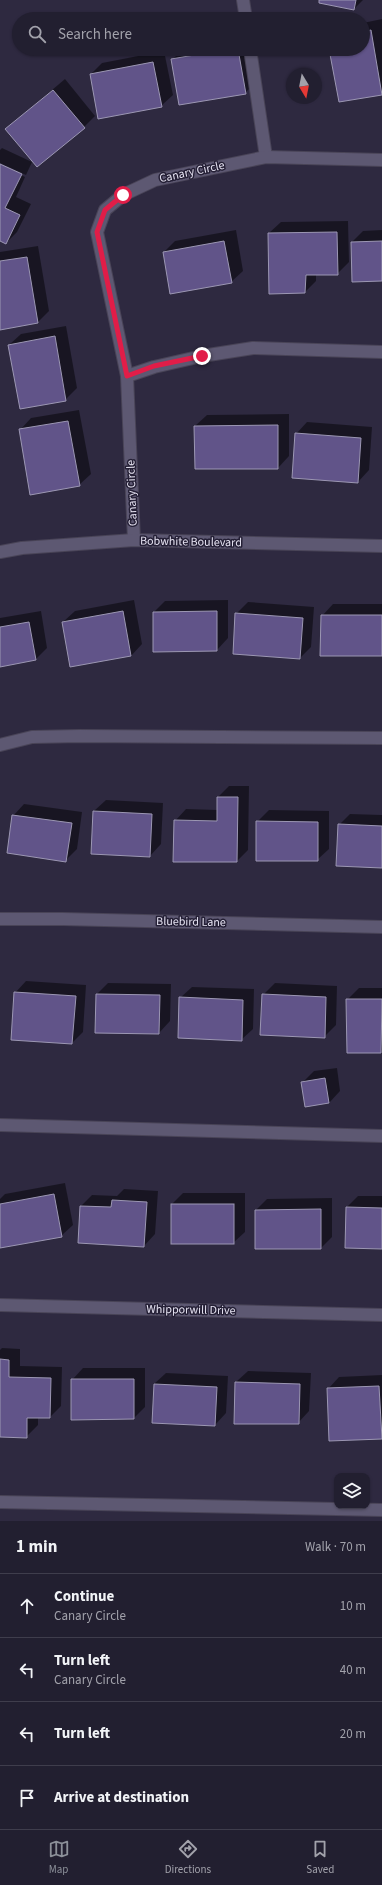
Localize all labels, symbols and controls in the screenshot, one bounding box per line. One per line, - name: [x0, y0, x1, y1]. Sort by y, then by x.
- search box: [12, 12, 370, 56]
- icon: search: [26, 23, 48, 45]
- text: Search here: [58, 24, 132, 45]
- north arrow: [286, 68, 322, 104]
- street label: Canary Circle: [158, 157, 226, 187]
- route start: [114, 186, 132, 204]
- route end: [193, 347, 211, 365]
- street label: Canary Circle: [122, 460, 142, 526]
- street label: Bobwhite Boulevard: [140, 533, 242, 551]
- street label: Bluebird Lane: [156, 913, 226, 931]
- street label: Whipporwill Drive: [146, 1301, 236, 1319]
- map controls: [334, 1473, 370, 1509]
- button: layers: [334, 1473, 370, 1509]
- text: 1 min: [16, 1535, 57, 1559]
- text: Walk · 70 m: [305, 1538, 366, 1556]
- text: Continue: [54, 1586, 114, 1607]
- icon: ahead: [16, 1595, 38, 1617]
- text: 10 m: [340, 1597, 366, 1615]
- text: Canary Circle: [54, 1607, 126, 1625]
- text: Turn left: [54, 1650, 110, 1671]
- icon: left: [16, 1659, 38, 1681]
- text: 40 m: [340, 1661, 366, 1679]
- text: Canary Circle: [54, 1671, 126, 1689]
- icon: left: [16, 1723, 38, 1745]
- text: Turn left: [54, 1723, 110, 1744]
- text: 20 m: [340, 1725, 366, 1743]
- icon: arrive: [16, 1787, 38, 1809]
- text: Arrive at destination: [54, 1787, 189, 1808]
- tab: Map: [48, 1838, 70, 1877]
- tab: Directions: [165, 1838, 211, 1877]
- tab: Saved: [306, 1838, 334, 1877]

